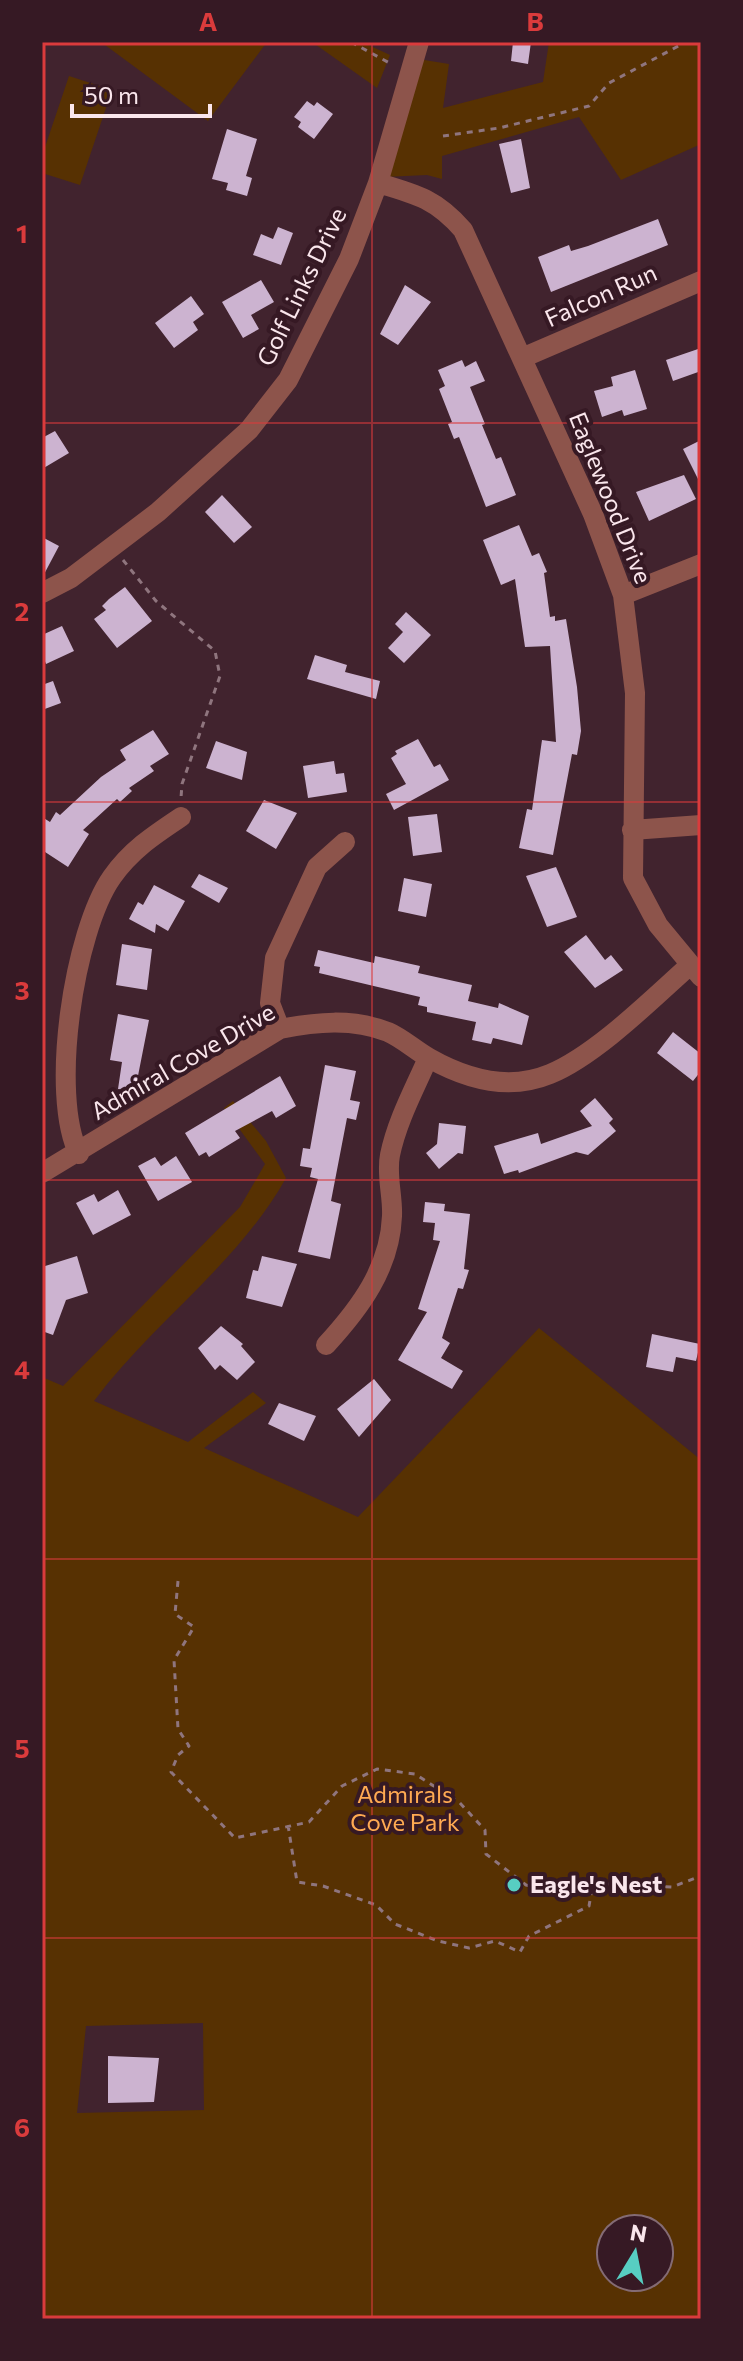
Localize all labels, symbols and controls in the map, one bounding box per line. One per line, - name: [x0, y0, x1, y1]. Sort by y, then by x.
- text: A: [199, 5, 218, 36]
- text: B: [526, 5, 544, 36]
- scale bar: [72, 68, 210, 118]
- text: 50 m: [84, 80, 139, 109]
- street label: Golf Links Drive: [250, 203, 351, 370]
- text: 1: [16, 217, 28, 248]
- street label: Falcon Run: [540, 257, 661, 332]
- street label: Eaglewood Drive: [564, 408, 659, 587]
- text: 2: [15, 595, 29, 626]
- text: 3: [14, 974, 30, 1005]
- street label: Admiral Cove Drive: [85, 996, 279, 1125]
- text: 4: [14, 1353, 30, 1384]
- text: 5: [14, 1732, 30, 1763]
- park label: Admirals Cove Park: [350, 1779, 460, 1836]
- place label: Eagle's Nest: [530, 1869, 662, 1898]
- marker: Eagle's Nest: [505, 1876, 523, 1894]
- text: 6: [14, 2111, 30, 2142]
- north arrow: [595, 2213, 675, 2293]
- text: N: [628, 2218, 649, 2248]

